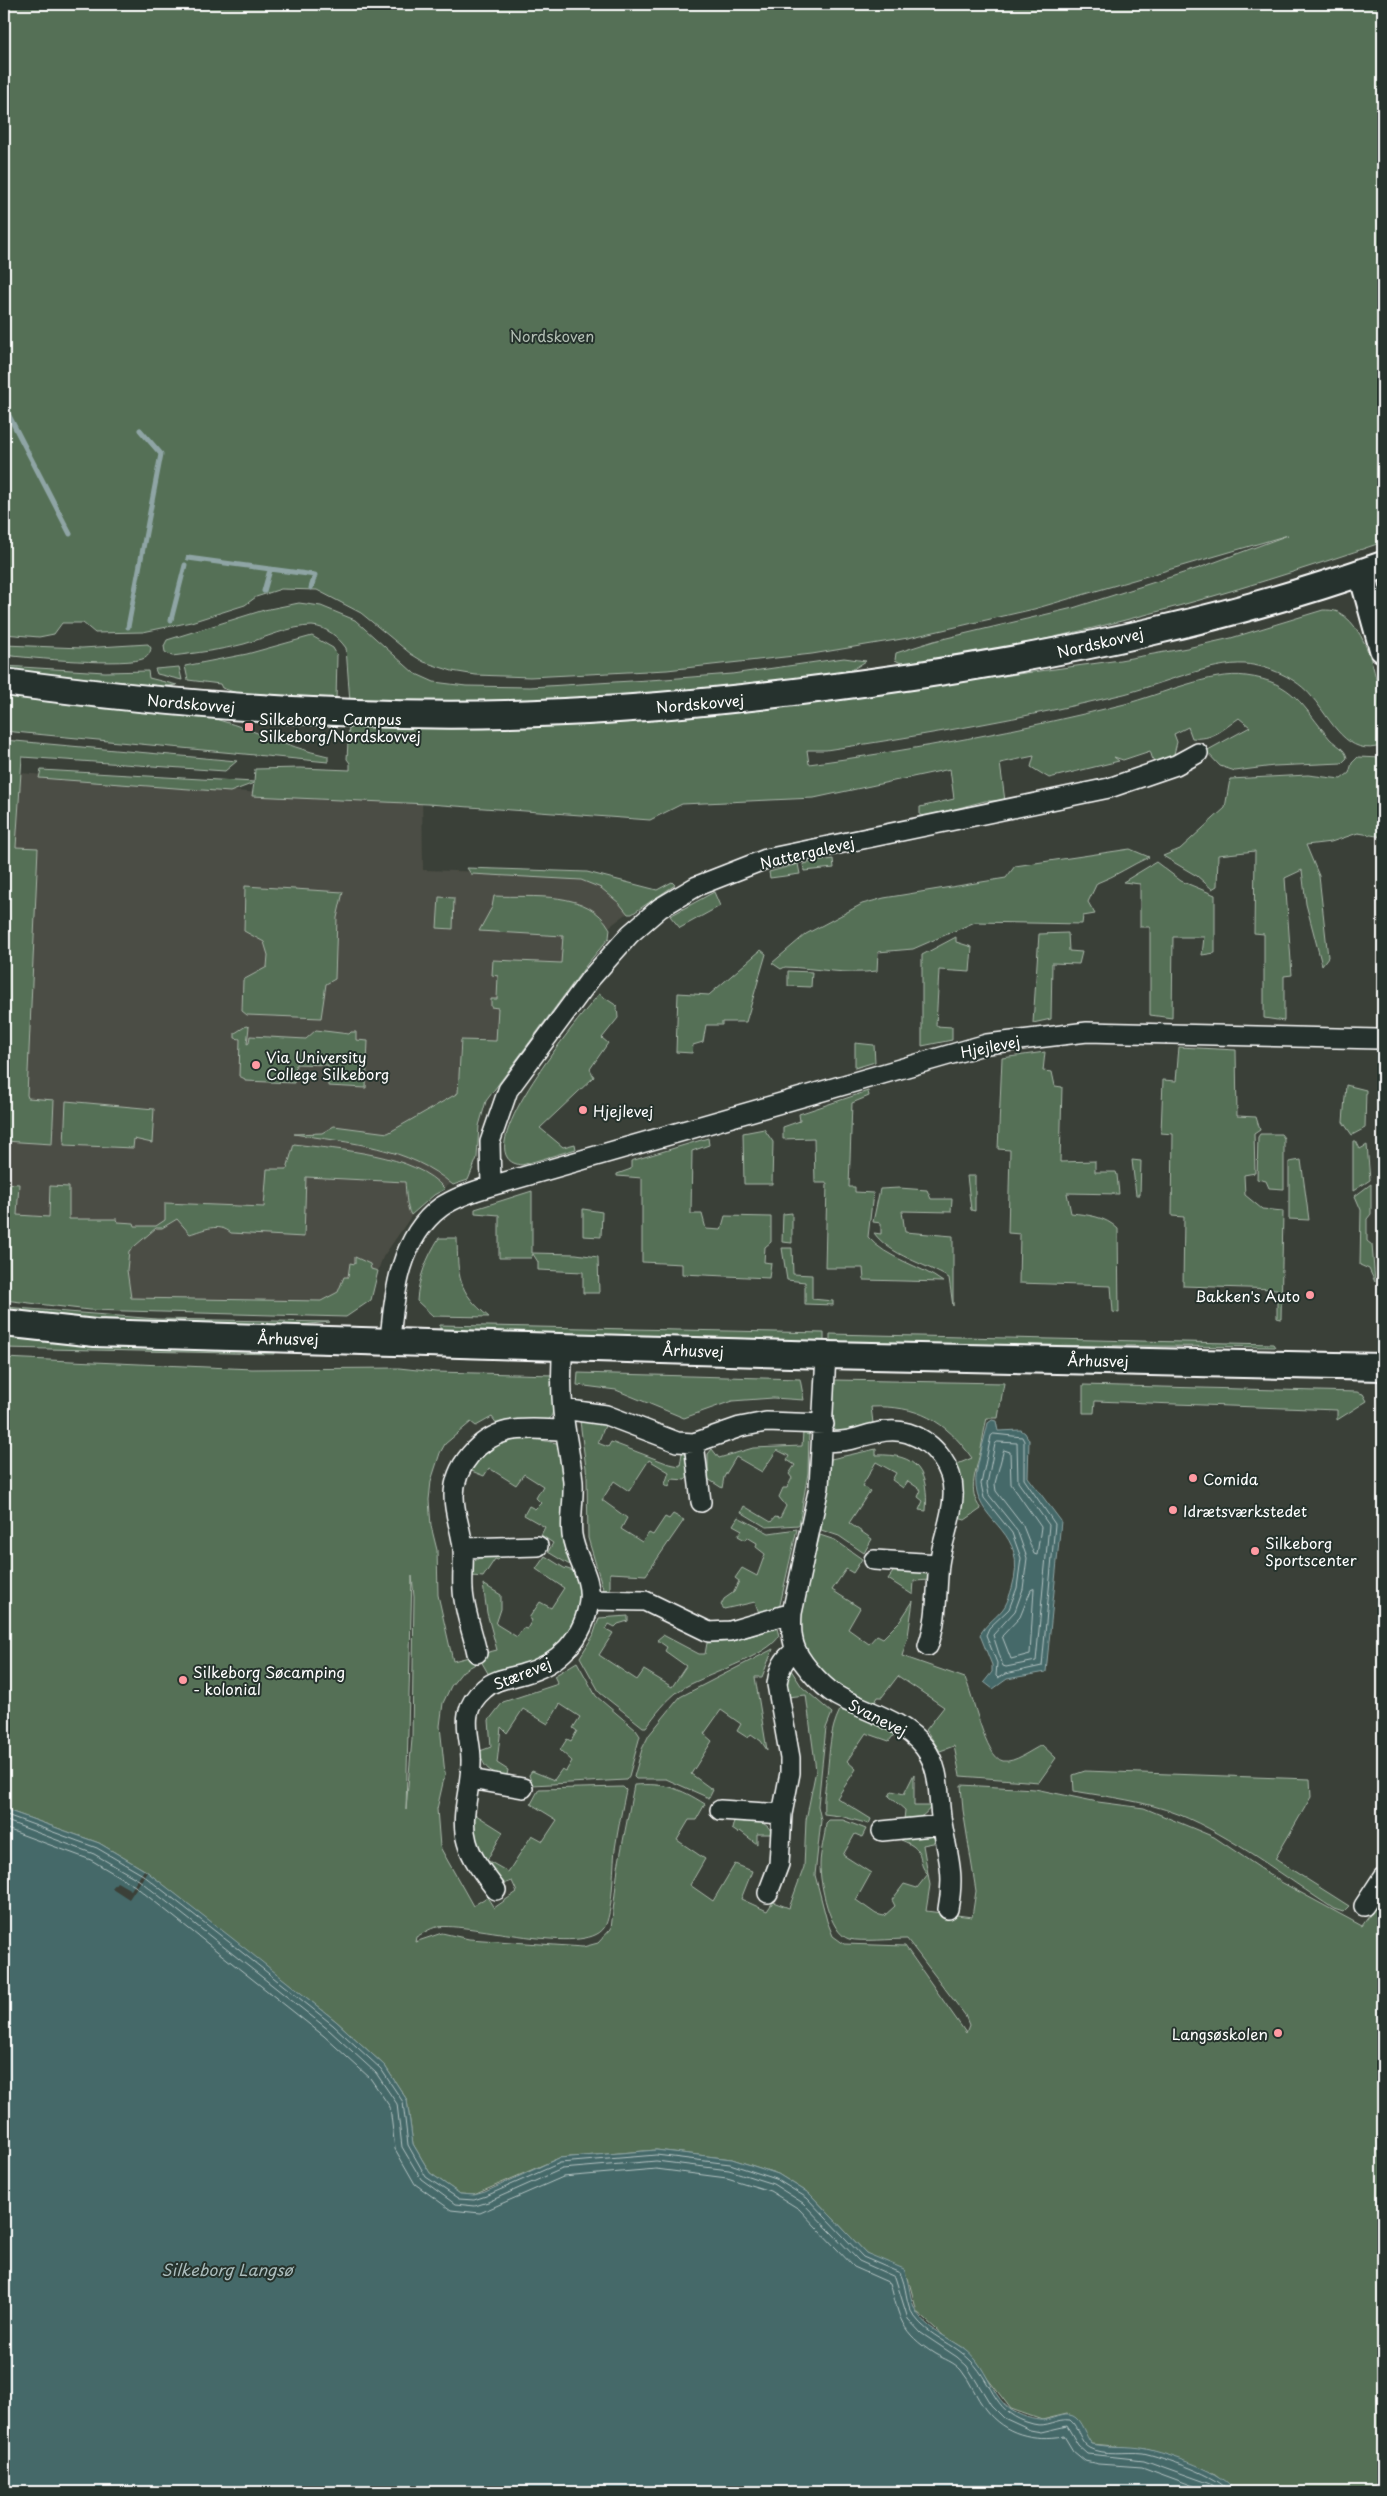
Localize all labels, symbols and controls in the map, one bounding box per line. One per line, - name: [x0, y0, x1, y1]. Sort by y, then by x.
- park label: Nordskoven: [510, 324, 594, 347]
- street label: Nordskovvej: [1054, 621, 1146, 663]
- street label: Nordskovvej: [146, 688, 236, 718]
- street label: Nordskovvej: [655, 688, 745, 718]
- place label: Silkeborg - Campus Silkeborg/Nordskovvej: [259, 707, 421, 747]
- marker: Silkeborg - Campus Silkeborg/Nordskovvej: [243, 721, 255, 733]
- street label: Nattergalevej: [757, 830, 857, 874]
- street label: Hjejlevej: [958, 1029, 1022, 1063]
- place label: Via University College Silkeborg: [266, 1045, 390, 1085]
- marker: Via University College Silkeborg: [250, 1059, 262, 1071]
- place label: Hjejlevej: [593, 1099, 653, 1122]
- marker: Hjejlevej: [577, 1104, 589, 1116]
- place label: Bakken's Auto: [1195, 1284, 1300, 1307]
- marker: Bakken's Auto: [1304, 1289, 1316, 1301]
- street label: Århusvej: [257, 1326, 319, 1350]
- street label: Århusvej: [662, 1337, 724, 1363]
- street label: Århusvej: [1067, 1348, 1129, 1372]
- place label: Comida: [1203, 1467, 1259, 1490]
- marker: Comida: [1187, 1472, 1199, 1484]
- place label: Idrætsværkstedet: [1183, 1499, 1307, 1522]
- marker: Idrætsværkstedet: [1167, 1504, 1179, 1516]
- place label: Silkeborg Sportscenter: [1265, 1531, 1357, 1571]
- marker: Silkeborg Sportscenter: [1249, 1545, 1261, 1557]
- street label: Stærevej: [490, 1651, 554, 1695]
- place label: Silkeborg Søcamping - kolonial: [193, 1660, 345, 1700]
- marker: Silkeborg Søcamping - kolonial: [177, 1674, 189, 1686]
- street label: Svanevej: [845, 1692, 911, 1742]
- place label: Langsøskolen: [1172, 2022, 1268, 2045]
- marker: Langsøskolen: [1272, 2027, 1284, 2039]
- water label: Silkeborg Langsø: [161, 2257, 295, 2281]

